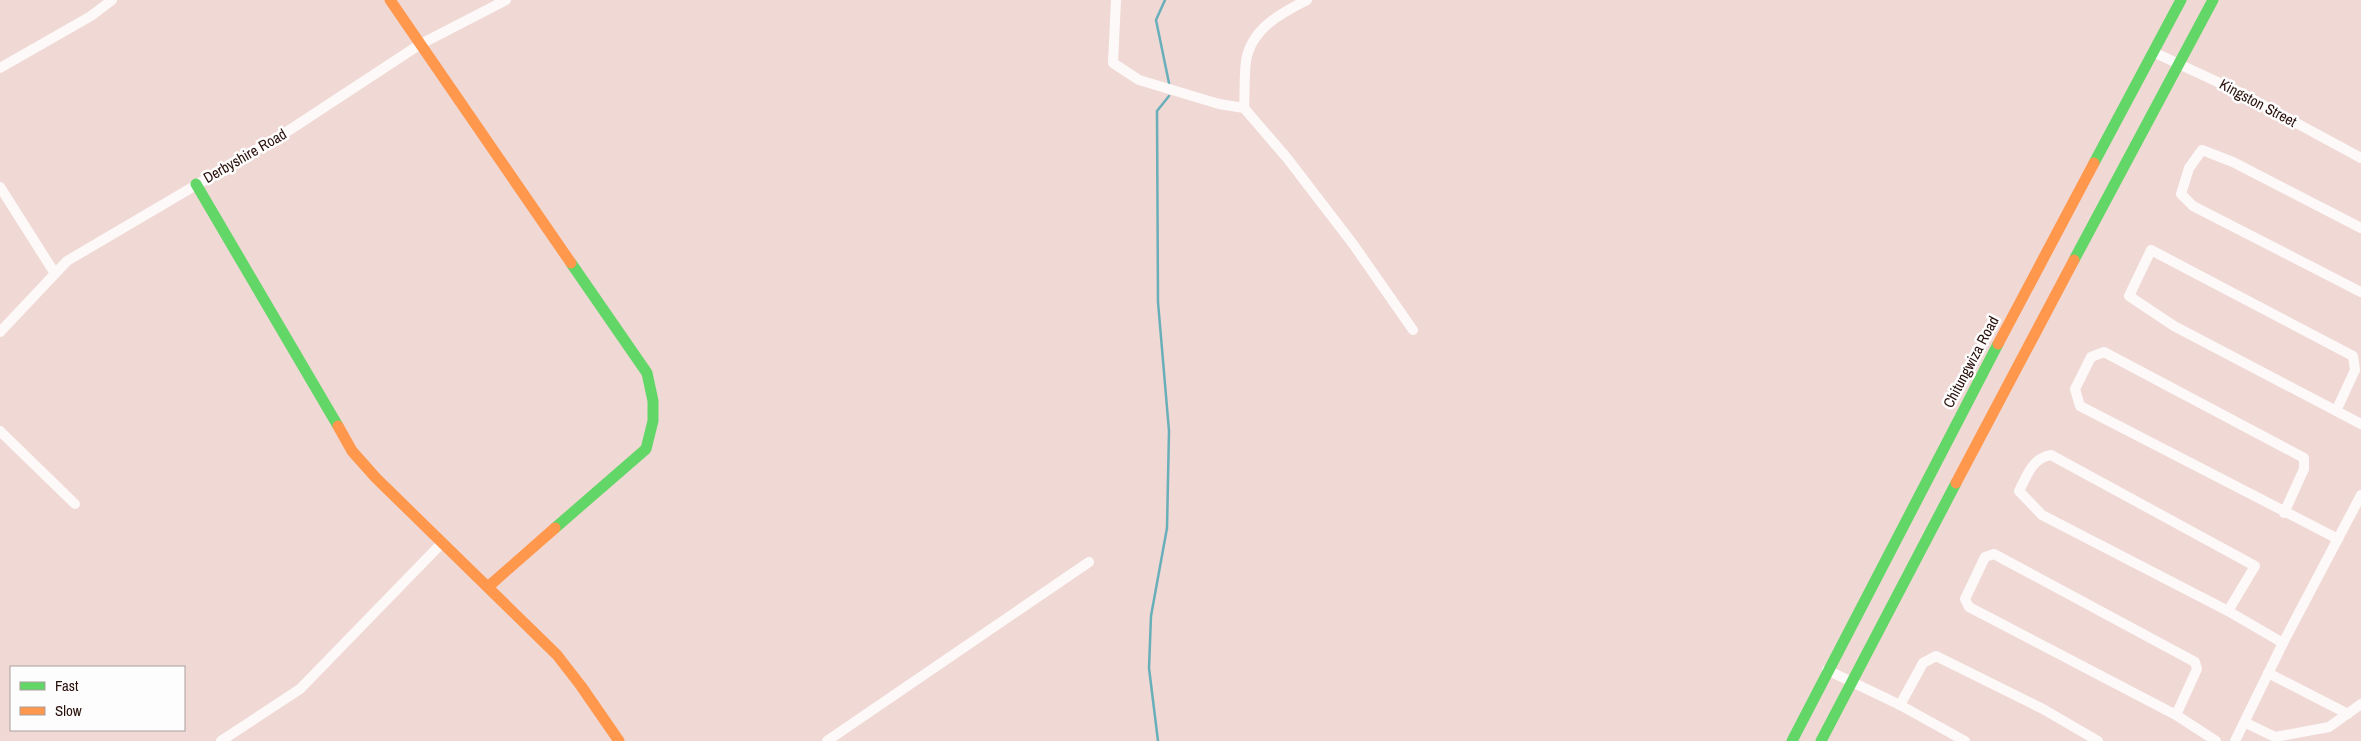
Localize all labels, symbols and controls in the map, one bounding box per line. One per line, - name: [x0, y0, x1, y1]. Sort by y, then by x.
- street label: Kingston Street: [2216, 73, 2301, 132]
- street label: Derbyshire Road: [199, 123, 290, 188]
- street label: Chitungwiza Road: [1938, 312, 2004, 411]
- legend: [10, 666, 185, 731]
- text: Fast: [55, 675, 79, 696]
- text: Slow: [55, 700, 82, 721]

